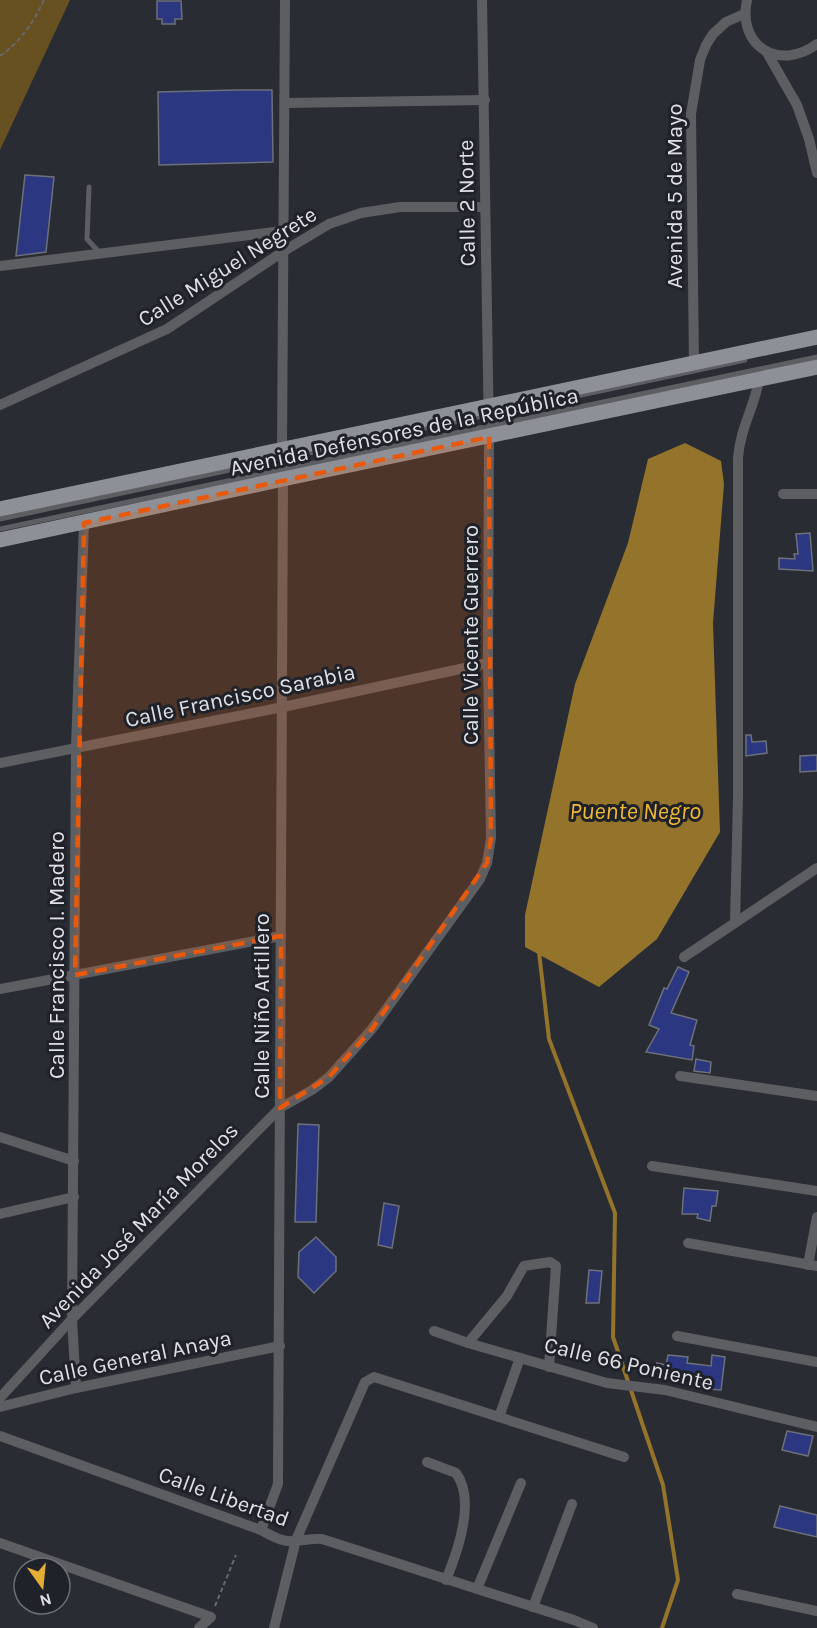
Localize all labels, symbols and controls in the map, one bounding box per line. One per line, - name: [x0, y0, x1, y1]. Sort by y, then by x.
- street label: Avenida 5 de Mayo: [662, 104, 688, 288]
- street label: Calle 2 Norte: [453, 139, 481, 267]
- street label: Calle Miguel Negrete: [133, 201, 322, 332]
- street label: Avenida Defensores de la República: [228, 382, 581, 482]
- street label: Calle Vicente Guerrero: [458, 525, 484, 745]
- street label: Calle Francisco Sarabia: [123, 659, 358, 733]
- water label: Puente Negro: [569, 797, 701, 825]
- street label: Calle Francisco I. Madero: [44, 831, 70, 1079]
- street label: Calle Niño Artillero: [249, 913, 275, 1099]
- street label: Avenida José María Morelos: [34, 1117, 244, 1334]
- street label: Calle General Anaya: [36, 1325, 234, 1391]
- street label: Calle 66 Poniente: [542, 1332, 716, 1396]
- street label: Calle Libertad: [155, 1461, 292, 1533]
- north arrow: [12, 1556, 72, 1616]
- text: N: [38, 1589, 54, 1611]

